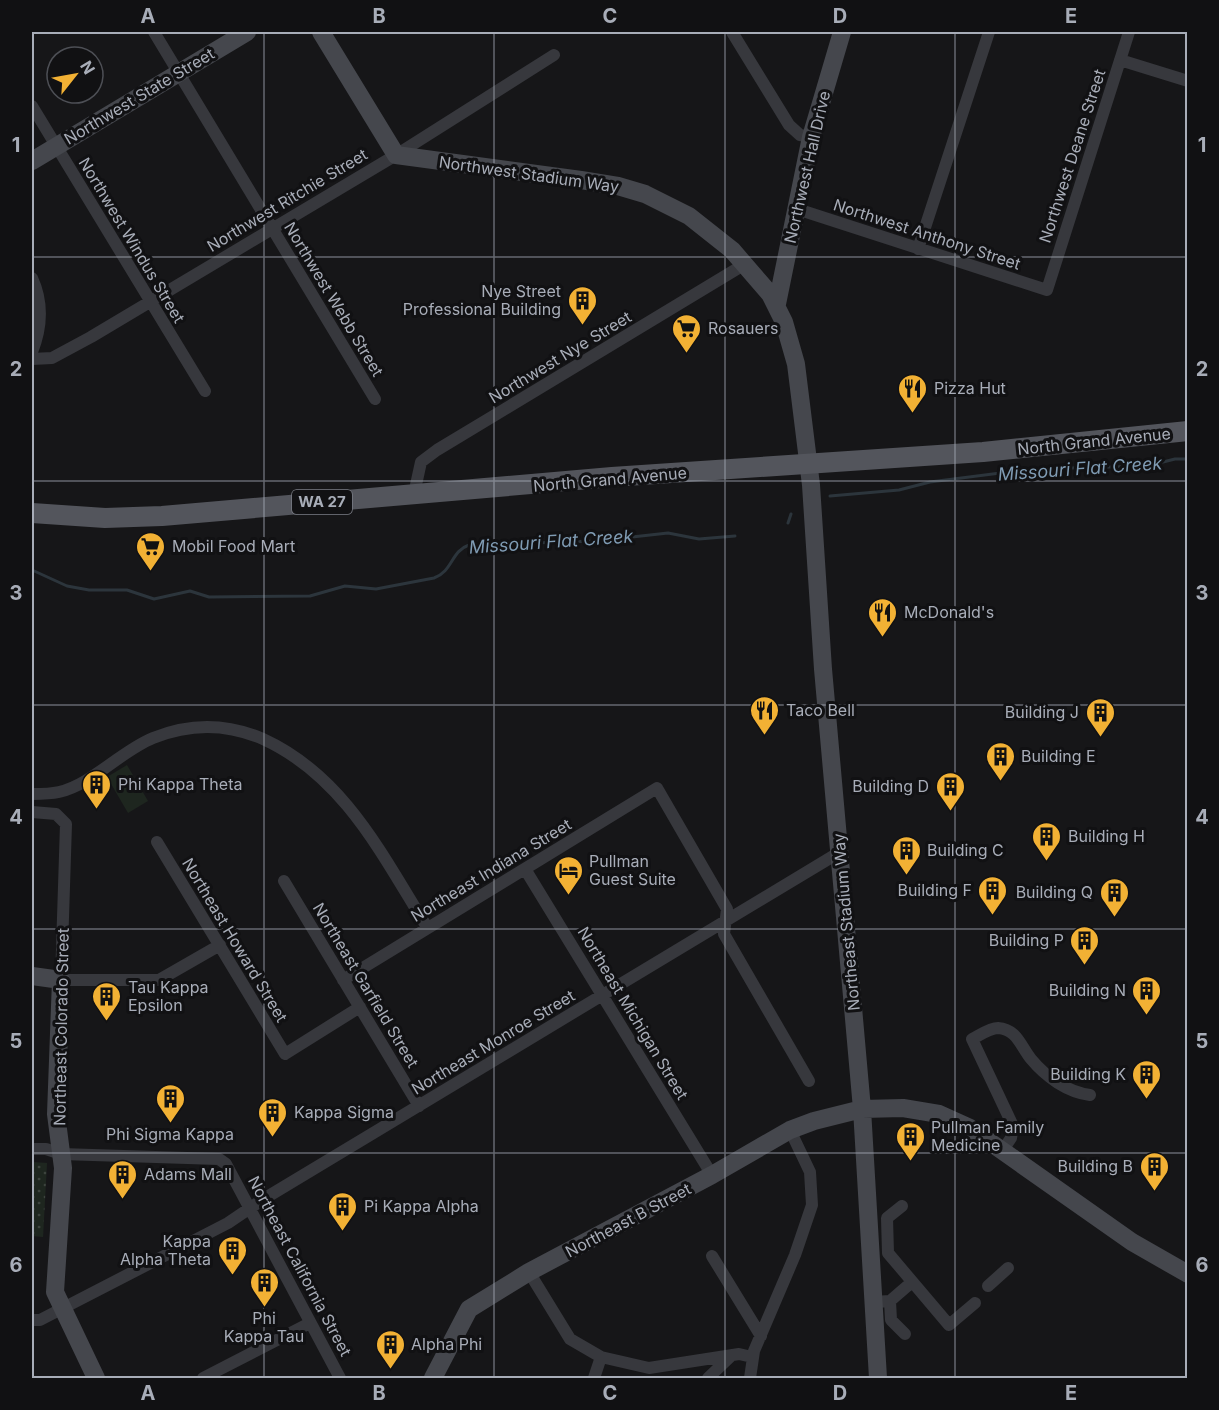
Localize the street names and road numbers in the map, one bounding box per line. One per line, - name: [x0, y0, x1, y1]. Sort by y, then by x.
- street label: Northwest State Street: [61, 44, 217, 148]
- street label: Northwest Deane Street: [1034, 67, 1110, 245]
- street label: Northwest Hall Drive: [780, 89, 834, 245]
- street label: Northwest Ritchie Street: [203, 144, 371, 256]
- street label: Northwest Stadium Way: [438, 151, 620, 197]
- street label: Northwest Windus Street: [75, 154, 189, 326]
- street label: Northwest Anthony Street: [831, 194, 1023, 274]
- street label: Northwest Webb Street: [280, 218, 388, 380]
- street label: Northwest Nye Street: [485, 307, 635, 407]
- street label: North Grand Avenue: [1016, 423, 1172, 459]
- street label: North Grand Avenue: [532, 462, 688, 496]
- road number: WA 27: [292, 490, 352, 514]
- street label: Northeast Indiana Street: [407, 814, 575, 926]
- street label: Northeast Stadium Way: [828, 832, 864, 1012]
- street label: Northeast Howard Street: [178, 854, 292, 1026]
- street label: Northeast Garfield Street: [309, 899, 423, 1071]
- street label: Northeast Michigan Street: [573, 923, 693, 1103]
- street label: Northeast Colorado Street: [49, 928, 73, 1126]
- street label: Northeast Monroe Street: [408, 985, 578, 1099]
- street label: Northeast California Street: [244, 1173, 356, 1359]
- street label: Northeast B Street: [562, 1178, 694, 1262]

